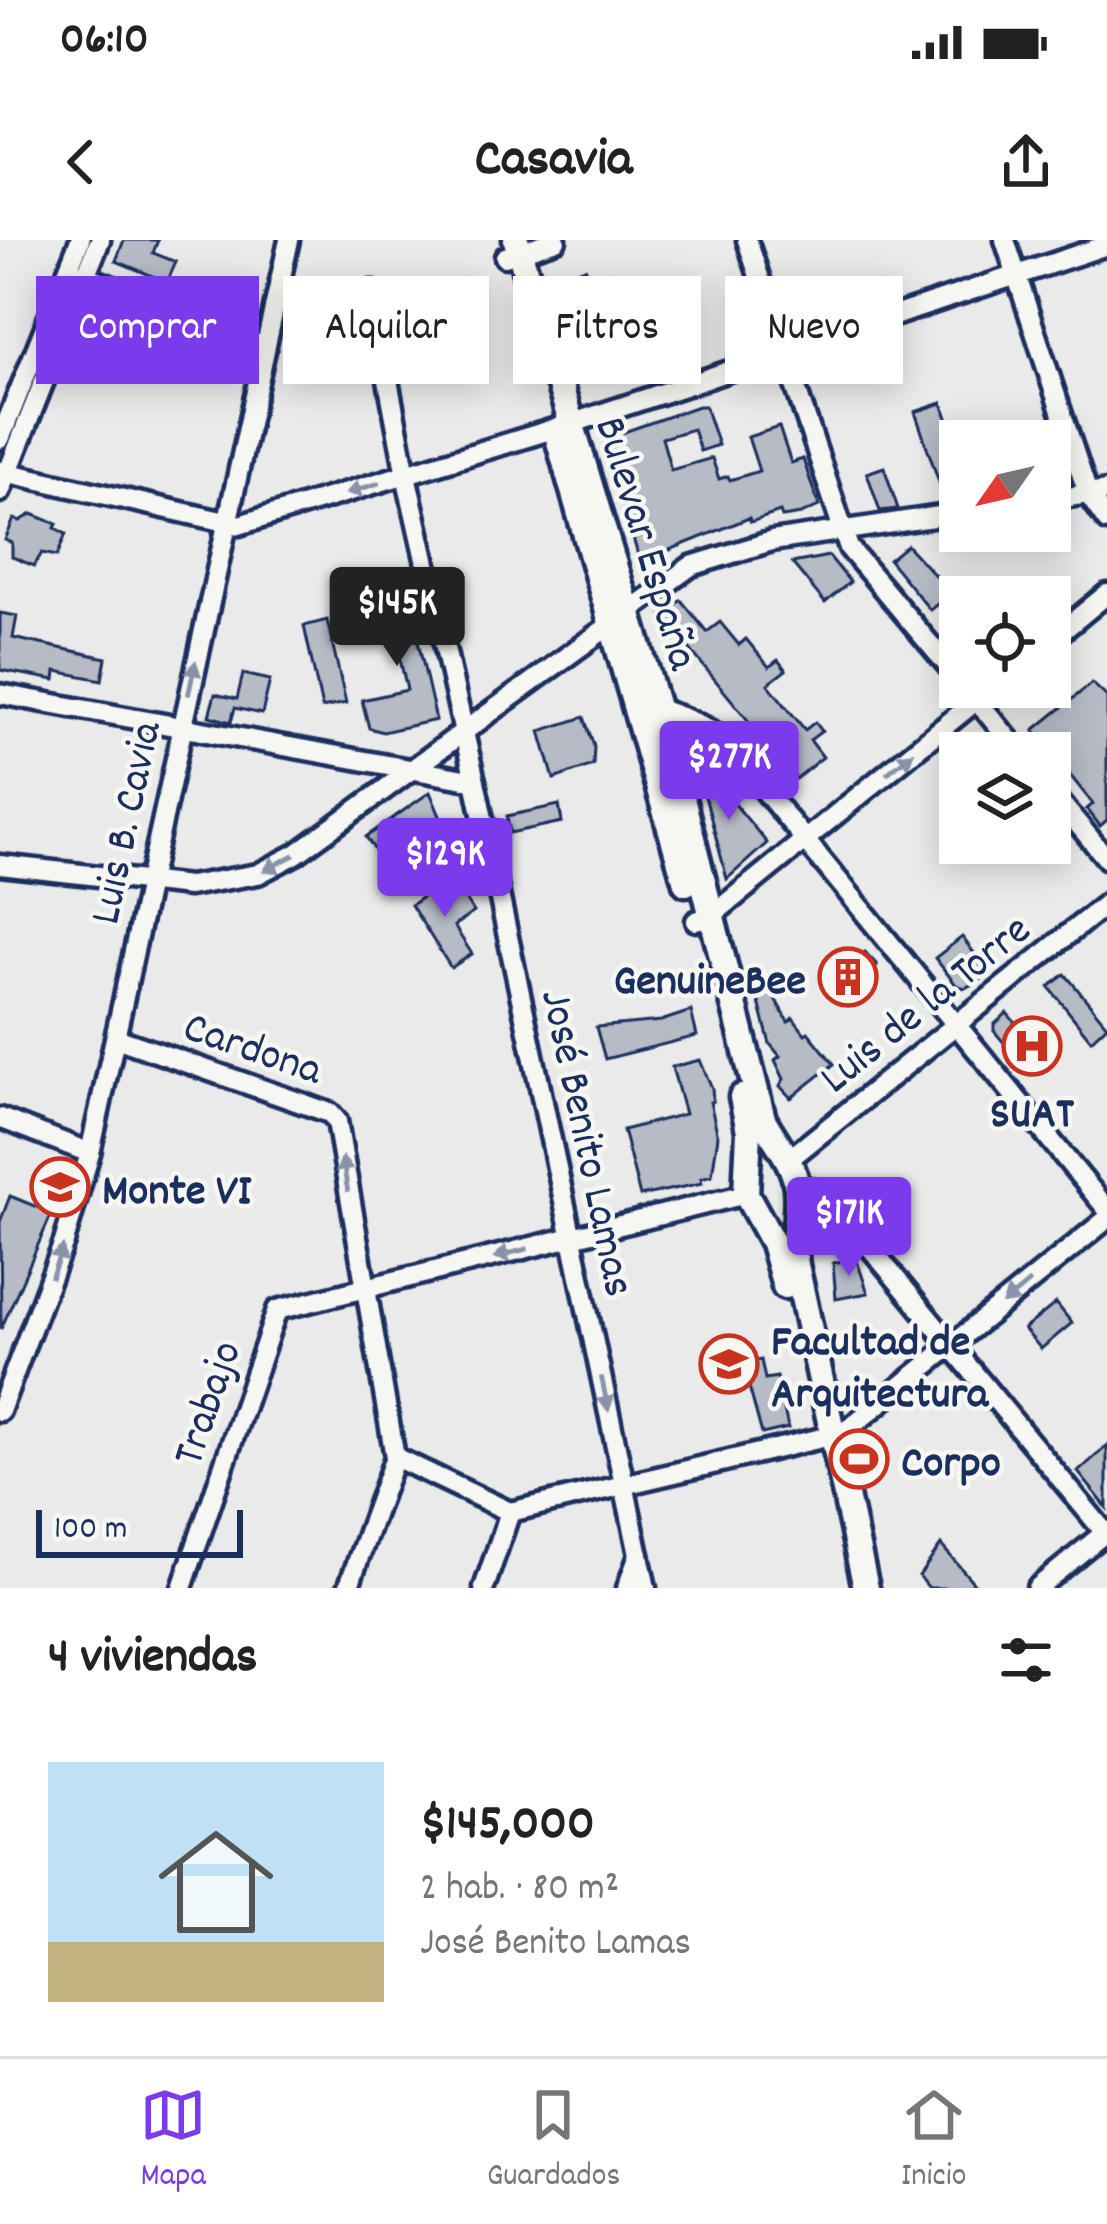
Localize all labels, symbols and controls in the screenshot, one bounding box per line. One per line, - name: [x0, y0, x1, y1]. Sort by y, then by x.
- text: 06:10: [60, 10, 148, 74]
- text: Casavia: [475, 124, 632, 201]
- icon: back: [48, 129, 114, 195]
- icon: share: [993, 129, 1059, 195]
- chip: Comprar: [36, 276, 259, 384]
- chip: Alquilar: [283, 276, 489, 384]
- chip: Filtros: [513, 276, 701, 384]
- chip: Nuevo: [725, 276, 903, 384]
- street label: Bulevar España: [575, 410, 712, 679]
- north arrow: [939, 420, 1071, 552]
- map controls: [939, 420, 1071, 864]
- one-way arrow: [344, 480, 381, 498]
- pin: $145K: [313, 567, 481, 669]
- button: locate: [939, 576, 1071, 708]
- text: $145K: [357, 578, 437, 633]
- one-way arrow: [183, 658, 202, 696]
- street label: Luis B. Cavia: [76, 715, 182, 931]
- pin: $277K: [645, 721, 813, 823]
- text: $277K: [687, 732, 771, 787]
- button: layers: [939, 732, 1071, 864]
- one-way arrow: [885, 751, 915, 777]
- pin: $129K: [361, 818, 529, 920]
- text: $129K: [404, 829, 486, 884]
- one-way arrow: [262, 852, 297, 873]
- street label: Luis de la Torre: [808, 901, 1047, 1112]
- building icon: GenuineBee: [817, 946, 879, 1008]
- place label: GenuineBee: [614, 952, 806, 1016]
- street label: José Benito Lamas: [520, 984, 648, 1303]
- street label: Cardona: [174, 998, 331, 1105]
- hospital icon: SUAT: [1001, 1015, 1063, 1077]
- place label: SUAT: [990, 1085, 1075, 1149]
- one-way arrow: [336, 1154, 354, 1192]
- school or university icon: Monte VI: [29, 1156, 91, 1218]
- place label: Monte VI: [102, 1162, 253, 1226]
- pin: $171K: [765, 1177, 933, 1279]
- text: $171K: [814, 1188, 884, 1243]
- one-way arrow: [48, 1244, 67, 1280]
- one-way arrow: [492, 1244, 529, 1263]
- one-way arrow: [1001, 1280, 1032, 1305]
- place label: Facultad de Arquitectura: [771, 1313, 990, 1429]
- street label: Trabajo: [159, 1333, 262, 1475]
- school or university icon: Facultad de Arquitectura: [698, 1333, 760, 1395]
- one-way arrow: [596, 1375, 615, 1413]
- sports icon: Corpo: [828, 1428, 890, 1490]
- place label: Corpo: [901, 1434, 1001, 1498]
- scale bar: [36, 1504, 243, 1557]
- text: 100 m: [54, 1507, 127, 1554]
- text: 4 viviendas: [48, 1624, 257, 1696]
- icon: filters: [993, 1627, 1059, 1693]
- text: $145,000: [420, 1791, 595, 1863]
- icon: home: [144, 1810, 288, 1954]
- text: 2 hab. · 80 m²: [420, 1863, 619, 1918]
- text: José Benito Lamas: [420, 1918, 691, 1973]
- tab: Mapa: [140, 2082, 206, 2201]
- tab: Guardados: [487, 2082, 620, 2201]
- tab: Inicio: [901, 2082, 967, 2201]

